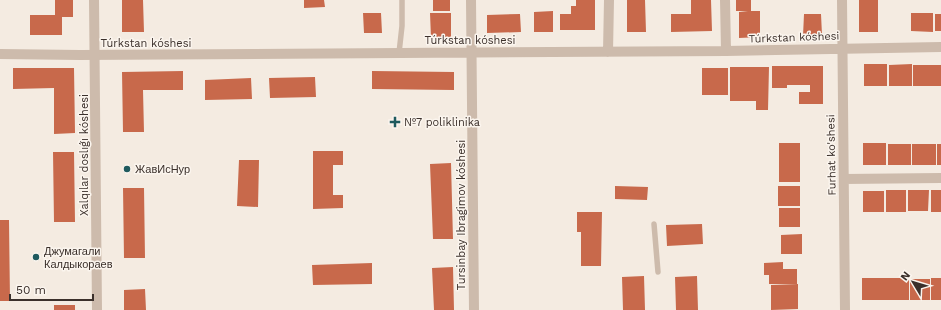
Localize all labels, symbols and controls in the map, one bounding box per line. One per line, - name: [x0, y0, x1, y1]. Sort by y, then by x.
- street label: Túrkstan kóshesi: [748, 29, 840, 46]
- street label: Túrkstan kóshesi: [425, 34, 515, 47]
- street label: Túrkstan kóshesi: [101, 37, 191, 50]
- street label: Xalqılar doslıǵı kóshesi: [78, 94, 91, 216]
- street label: Furhat ko'shesi: [824, 114, 839, 196]
- marker: №7 poliklinika: [389, 116, 401, 128]
- place label: №7 poliklinika: [404, 116, 480, 129]
- street label: Tursinbay Ibragimov kóshesi: [455, 140, 468, 290]
- place label: ЖавИсНур: [135, 163, 190, 176]
- marker: ЖавИсНур: [122, 164, 132, 174]
- place label: Джумагали Калдыкораев: [44, 245, 113, 271]
- marker: Джумагали Калдыкораев: [31, 252, 41, 262]
- north arrow: [893, 262, 933, 302]
- text: N: [898, 269, 913, 283]
- scale bar: [10, 276, 93, 302]
- text: 50 m: [16, 283, 46, 297]

